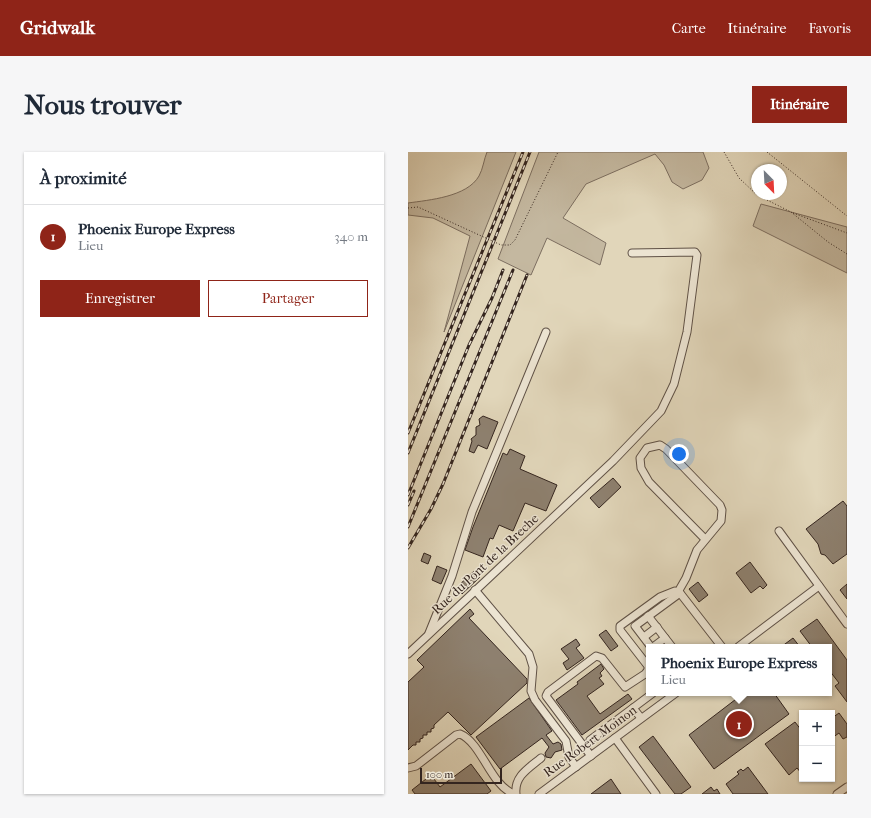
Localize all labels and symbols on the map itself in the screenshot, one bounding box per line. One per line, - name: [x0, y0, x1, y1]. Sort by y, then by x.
- north arrow: [751, 164, 787, 200]
- your location: [669, 444, 689, 464]
- street label: Rue du Pont de la Breche: [429, 510, 542, 617]
- street label: Rue Robert Moinon: [541, 702, 640, 780]
- pin: 1: [726, 709, 752, 739]
- scale bar: [420, 766, 502, 785]

